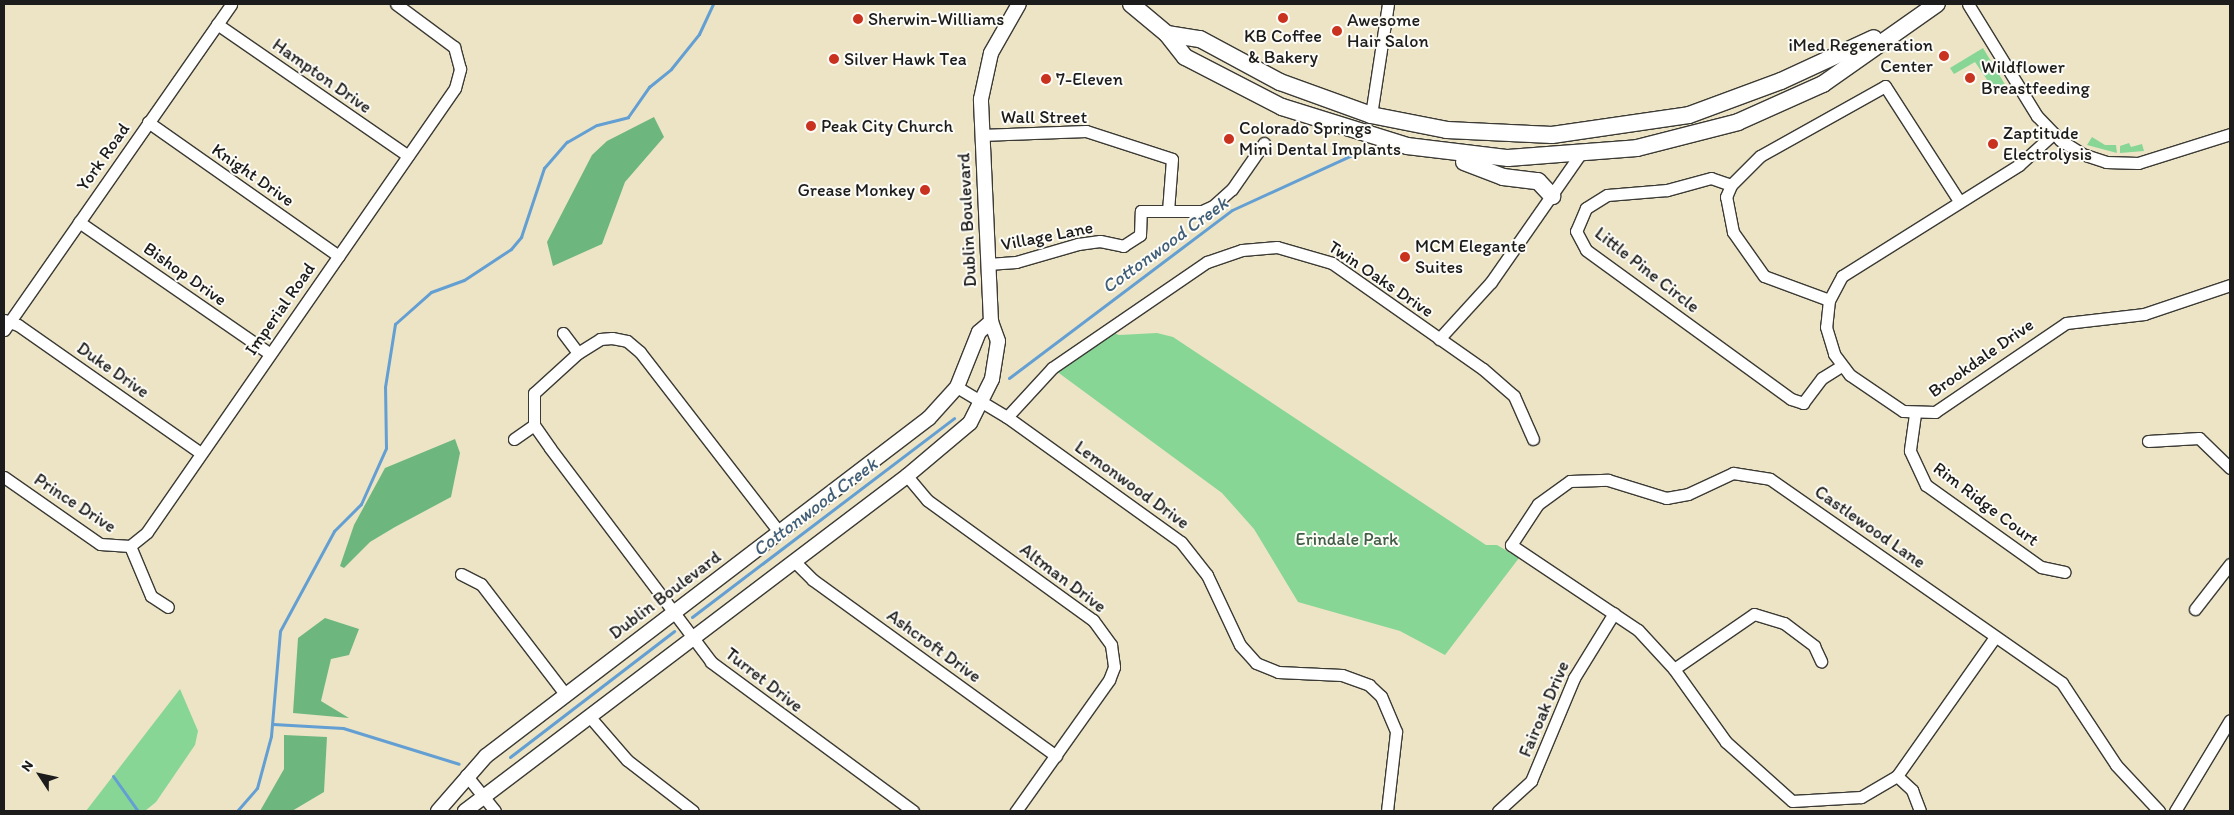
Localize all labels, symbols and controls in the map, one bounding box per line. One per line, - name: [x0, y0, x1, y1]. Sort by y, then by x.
- place label: Sherwin-Williams: [868, 8, 1004, 30]
- place label: Awesome Hair Salon: [1347, 10, 1428, 52]
- marker: KB Coffee & Bakery: [1277, 12, 1289, 24]
- marker: Sherwin-Williams: [852, 13, 864, 25]
- marker: Awesome Hair Salon: [1331, 25, 1343, 37]
- place label: KB Coffee & Bakery: [1244, 26, 1322, 68]
- street label: Hampton Drive: [268, 34, 376, 118]
- place label: iMed Regeneration Center: [1790, 35, 1933, 78]
- place label: Silver Hawk Tea: [844, 48, 965, 70]
- marker: iMed Regeneration Center: [1937, 49, 1951, 63]
- marker: Silver Hawk Tea: [828, 53, 840, 65]
- place label: Wildflower Breastfeeding: [1981, 57, 2090, 100]
- place label: 7-Eleven: [1056, 68, 1123, 90]
- marker: Wildflower Breastfeeding: [1963, 71, 1977, 85]
- marker: 7-Eleven: [1040, 73, 1052, 85]
- street label: Wall Street: [1001, 106, 1087, 128]
- place label: Peak City Church: [821, 115, 953, 137]
- place label: Colorado Springs Mini Dental Implants: [1239, 118, 1402, 160]
- street label: York Road: [72, 119, 134, 195]
- marker: Peak City Church: [805, 120, 817, 132]
- place label: Zaptitude Electrolysis: [2003, 123, 2092, 166]
- marker: Colorado Springs Mini Dental Implants: [1223, 133, 1235, 145]
- marker: Zaptitude Electrolysis: [1987, 138, 1999, 150]
- street label: Knight Drive: [207, 139, 299, 211]
- street label: Dublin Boulevard: [953, 152, 981, 288]
- place label: Grease Monkey: [797, 179, 915, 201]
- marker: Grease Monkey: [919, 184, 931, 196]
- water label: Cottonwood Creek: [1098, 192, 1232, 298]
- street label: Village Lane: [999, 216, 1095, 256]
- street label: Little Pine Circle: [1590, 222, 1704, 318]
- street label: Twin Oaks Drive: [1324, 236, 1438, 322]
- place label: MCM Elegante Suites: [1415, 236, 1526, 278]
- street label: Bishop Drive: [139, 237, 231, 311]
- marker: MCM Elegante Suites: [1399, 251, 1411, 263]
- street label: Imperial Road: [240, 258, 320, 360]
- street label: Brookdale Drive: [1924, 314, 2038, 402]
- street label: Duke Drive: [72, 337, 154, 403]
- street label: Lemonwood Drive: [1070, 436, 1194, 534]
- water label: Cottonwood Creek: [748, 453, 882, 561]
- street label: Rim Ridge Court: [1929, 457, 2043, 551]
- street label: Prince Drive: [30, 469, 120, 537]
- street label: Castlewood Lane: [1810, 481, 1930, 573]
- park label: Erindale Park: [1295, 528, 1399, 550]
- street label: Altman Drive: [1016, 538, 1110, 618]
- street label: Dublin Boulevard: [605, 546, 725, 644]
- street label: Ashcroft Drive: [883, 605, 985, 687]
- street label: Turret Drive: [721, 643, 807, 717]
- street label: Fairoak Drive: [1514, 658, 1574, 760]
- north arrow: [15, 750, 65, 800]
- text: N: [18, 757, 37, 775]

